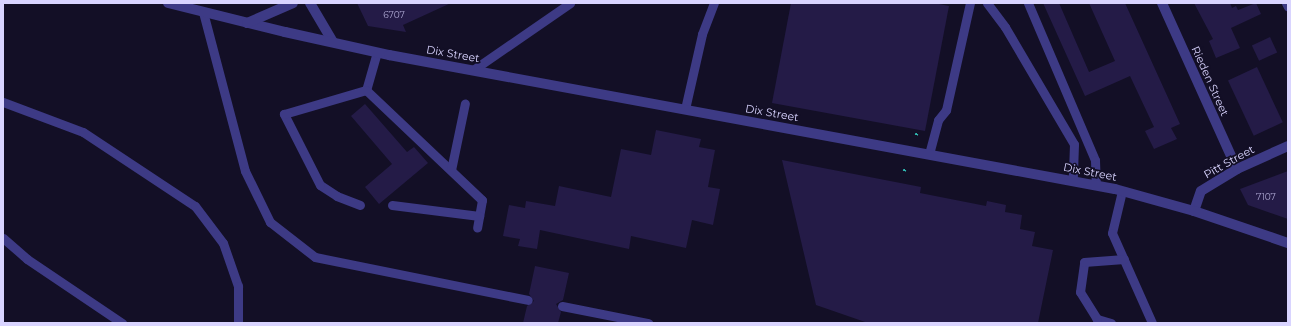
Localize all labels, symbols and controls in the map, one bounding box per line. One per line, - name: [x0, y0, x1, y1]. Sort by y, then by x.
- house number: 6707: [383, 10, 405, 20]
- street label: Dix Street: [425, 43, 481, 65]
- street label: Rieden Street: [1189, 44, 1231, 118]
- street label: Dix Street: [744, 102, 800, 124]
- street label: Pitt Street: [1201, 143, 1257, 181]
- street label: Dix Street: [1062, 160, 1118, 184]
- house number: 7107: [1256, 192, 1276, 202]

